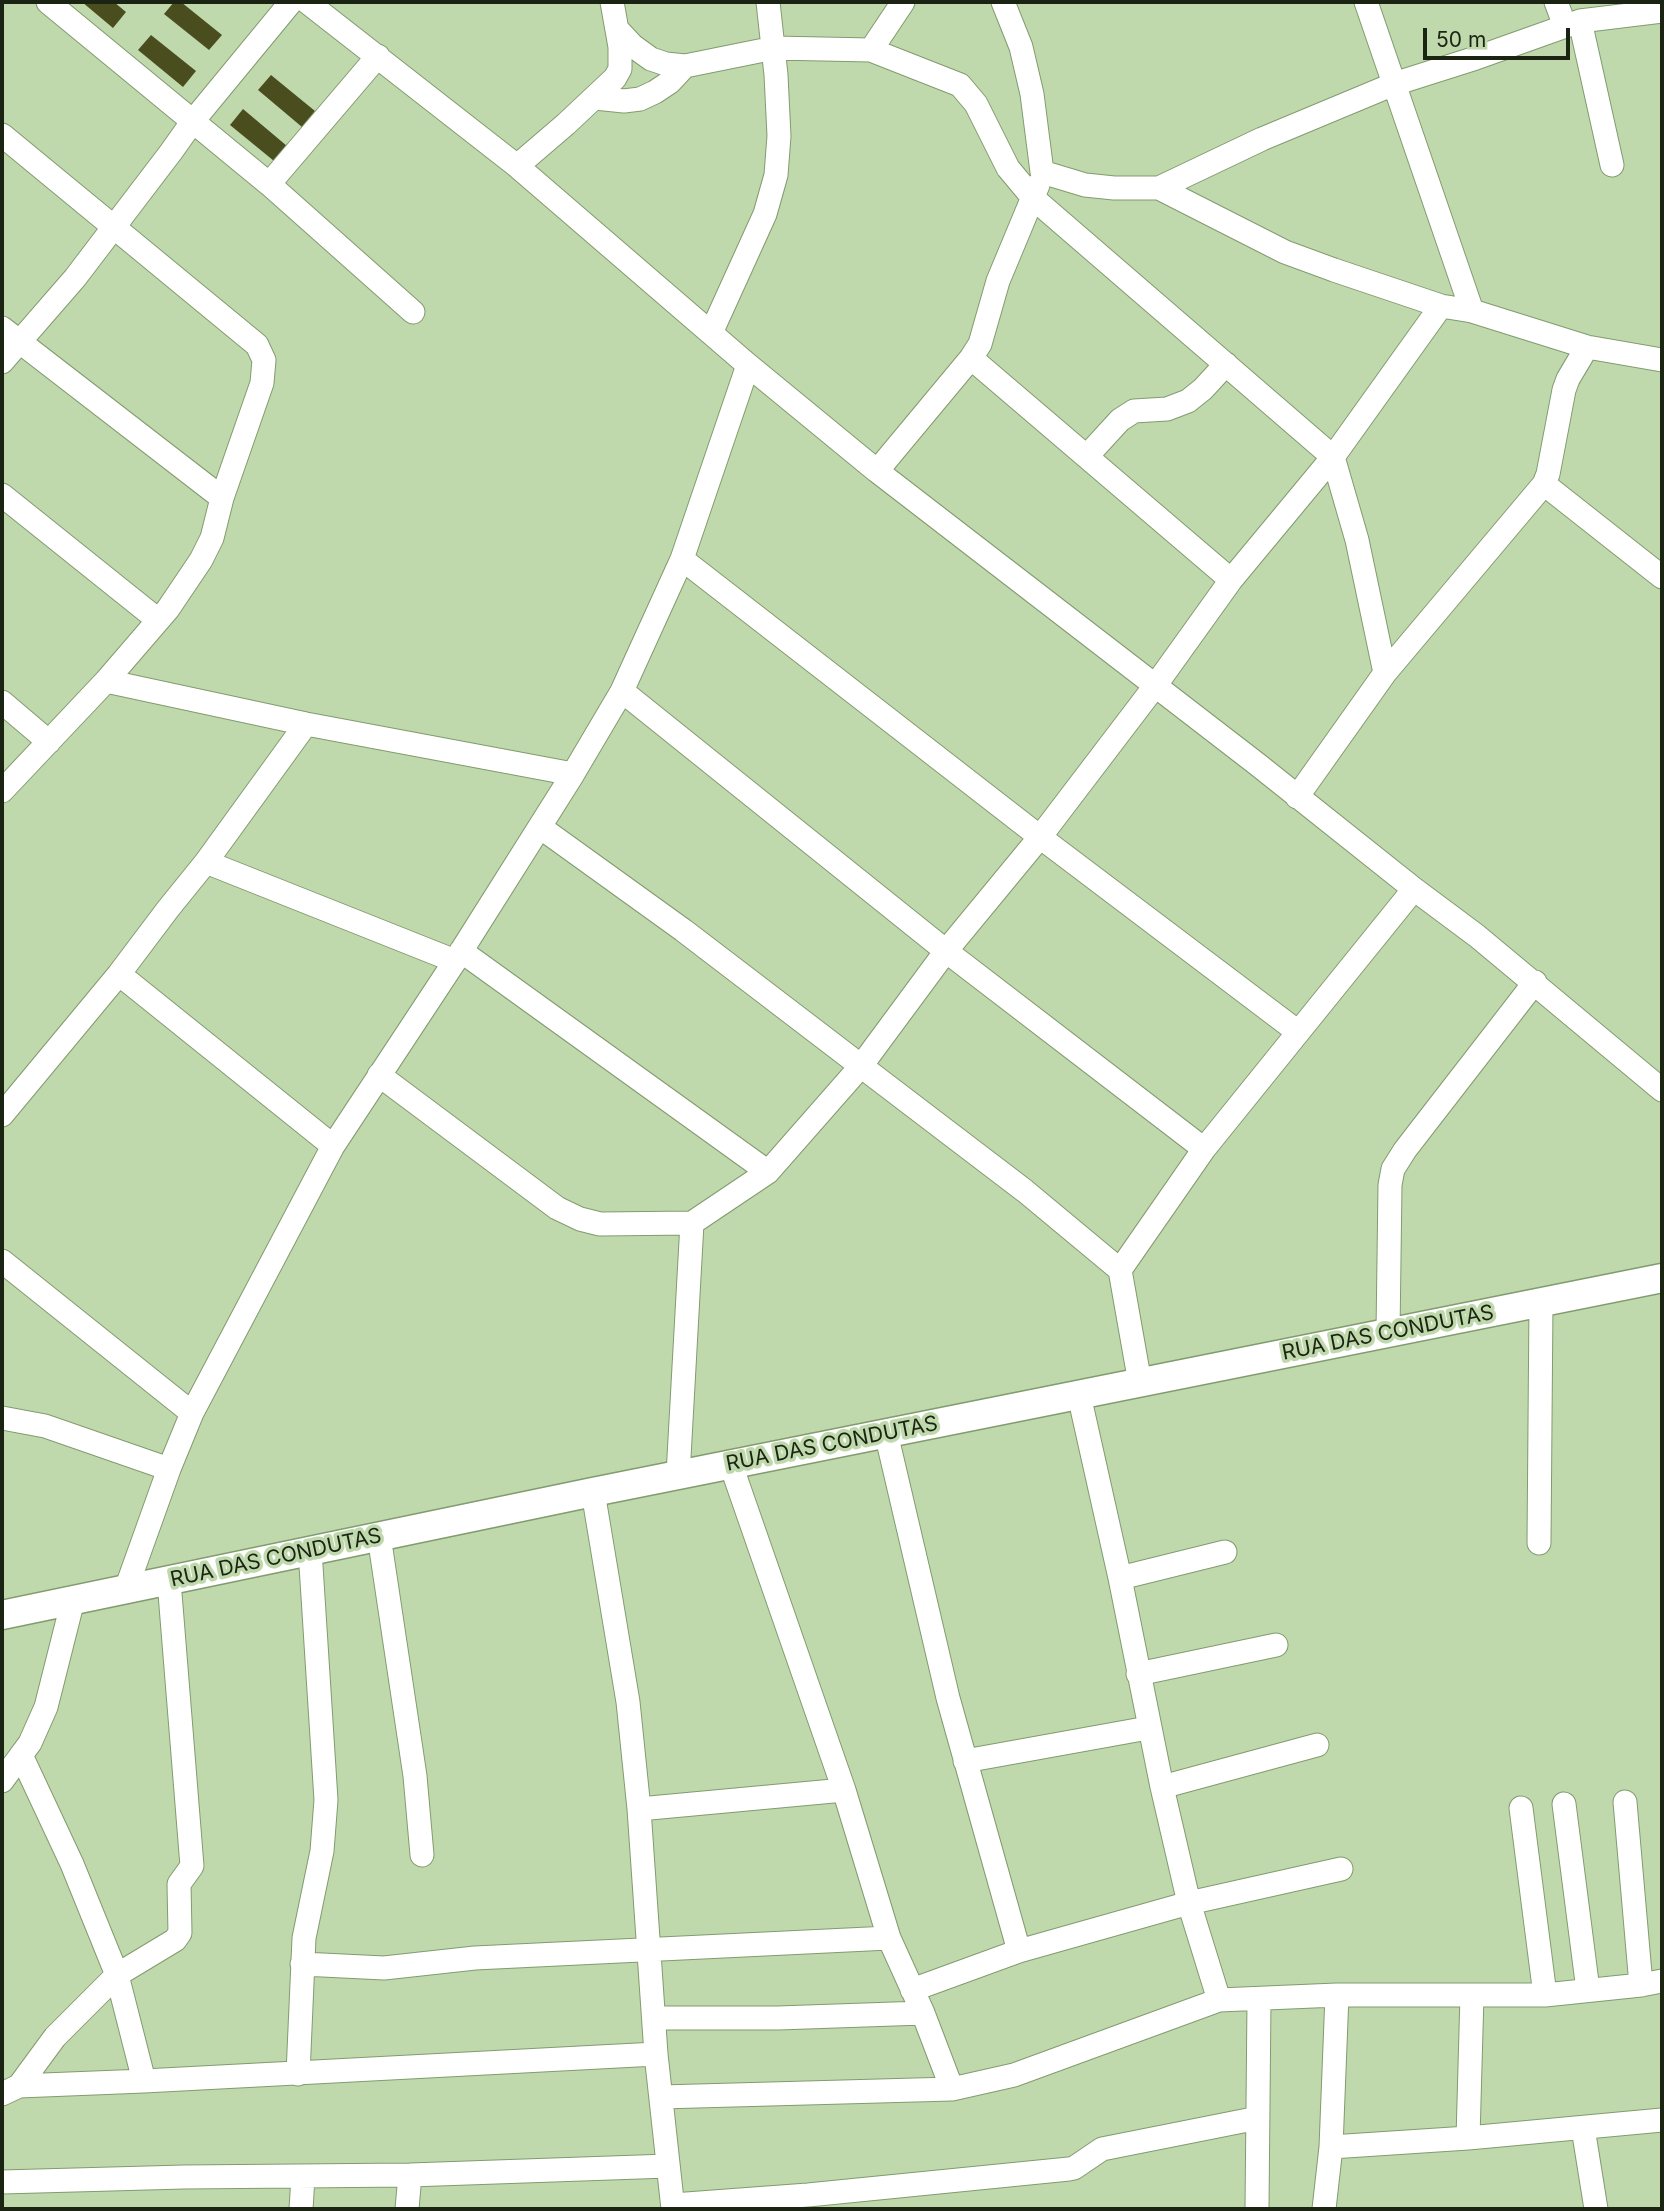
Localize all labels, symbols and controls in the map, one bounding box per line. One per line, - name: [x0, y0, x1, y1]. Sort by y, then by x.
- scale bar: [1426, 14, 1573, 58]
- text: 50 m: [1436, 27, 1486, 52]
- street label: RUA DAS CONDUTAS: [1280, 1300, 1496, 1366]
- street label: RUA DAS CONDUTAS: [724, 1411, 940, 1477]
- street label: RUA DAS CONDUTAS: [168, 1523, 384, 1593]

